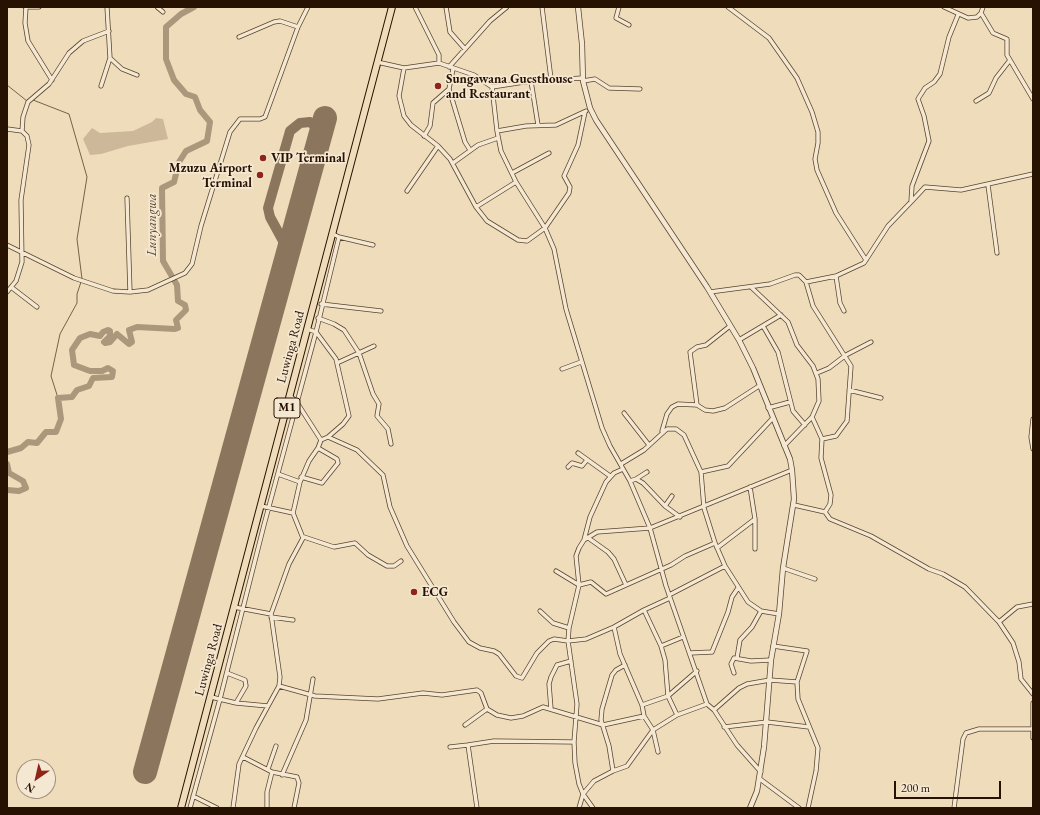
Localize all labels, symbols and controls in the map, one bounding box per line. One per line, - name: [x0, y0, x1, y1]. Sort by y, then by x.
- place label: Sungawana Guesthouse and Restaurant: [446, 71, 573, 102]
- marker: Sungawana Guesthouse and Restaurant: [433, 81, 443, 91]
- place label: VIP Terminal: [271, 150, 346, 166]
- marker: VIP Terminal: [258, 153, 268, 163]
- place label: Mzuzu Airport Terminal: [169, 160, 252, 191]
- marker: Mzuzu Airport Terminal: [255, 170, 265, 180]
- water label: Lunyangwa: [144, 193, 160, 257]
- street label: Luwinga Road: [274, 309, 308, 385]
- road number: M1: [274, 398, 300, 418]
- place label: ECG: [422, 584, 448, 600]
- marker: ECG: [409, 587, 419, 597]
- street label: Luwinga Road: [192, 622, 226, 698]
- north arrow: [16, 759, 56, 799]
- scale bar: [896, 773, 1003, 799]
- text: N: [22, 780, 37, 796]
- text: 200 m: [901, 780, 930, 796]

